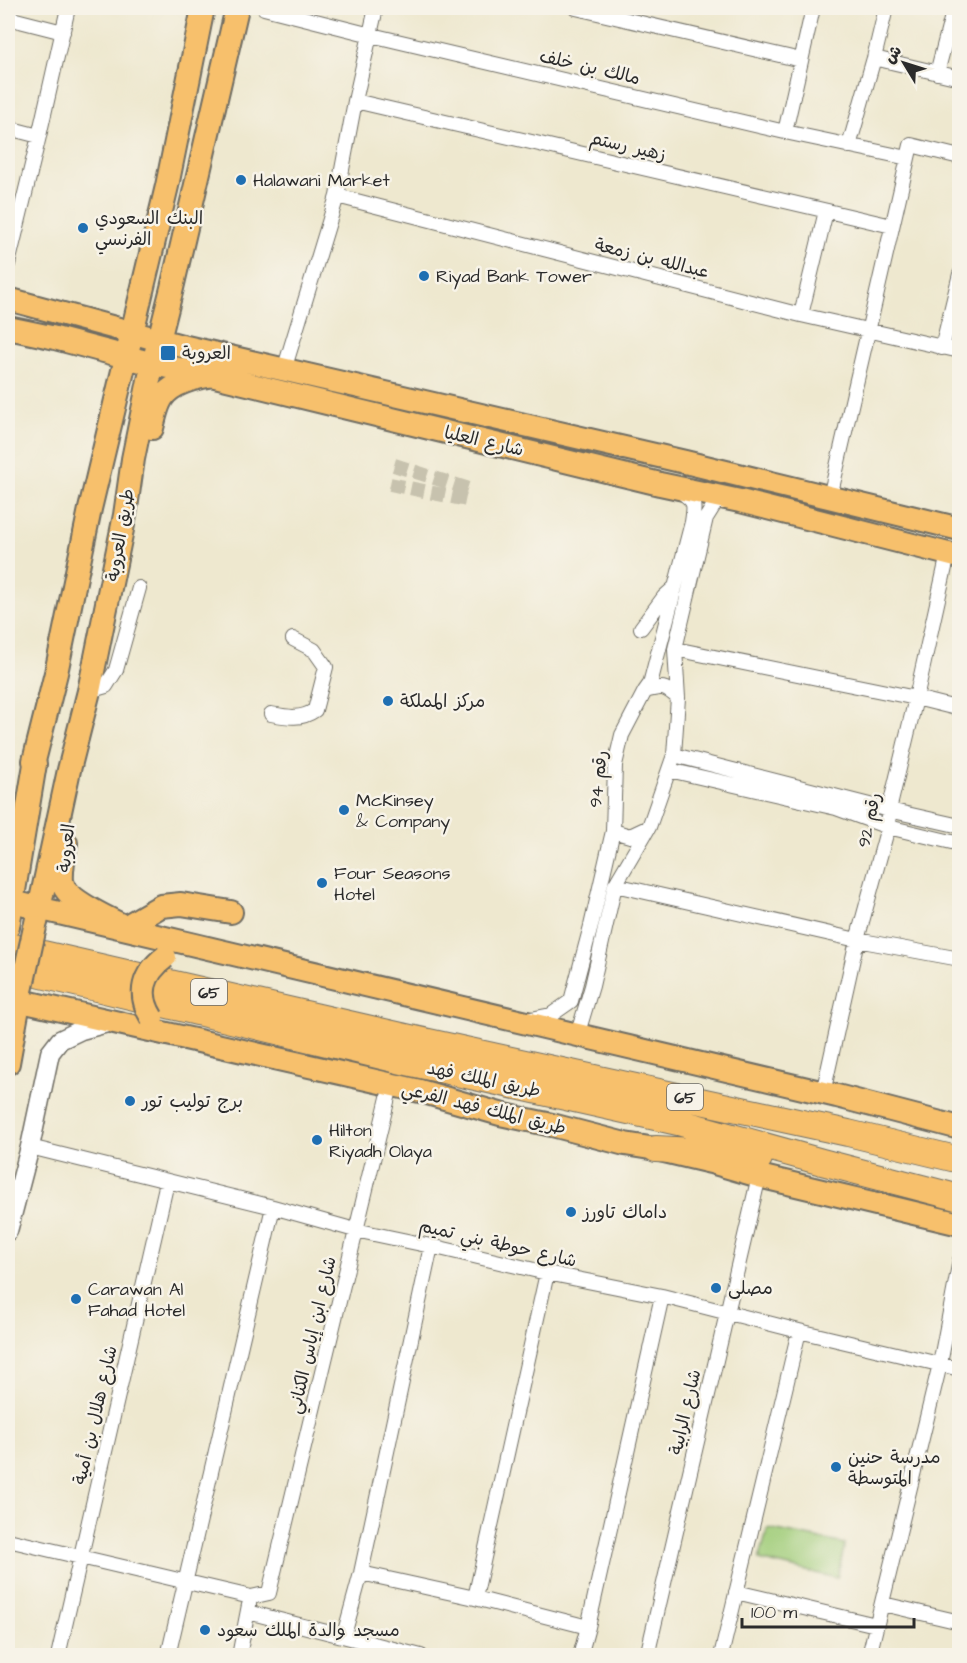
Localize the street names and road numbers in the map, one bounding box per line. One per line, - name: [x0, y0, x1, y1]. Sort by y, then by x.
- street label: مالك بن خلف: [537, 44, 643, 91]
- street label: زهير رستم: [587, 126, 668, 168]
- street label: عبدالله بن زمعة: [592, 232, 712, 285]
- street label: شارع العليا: [442, 420, 526, 463]
- street label: طريق العروبة: [100, 487, 141, 584]
- street label: رقم 94: [583, 749, 615, 809]
- street label: رقم 92: [851, 790, 888, 850]
- street label: العروبة: [52, 822, 81, 874]
- road number: 65: [191, 979, 227, 1005]
- street label: طريق الملك فهد: [425, 1055, 543, 1104]
- street label: طريق الملك فهد الفرعي: [398, 1076, 569, 1144]
- road number: 65: [667, 1084, 703, 1110]
- street label: شارع حوطة بني تميم: [416, 1213, 579, 1277]
- street label: شارع ابن إياس الكناني: [282, 1254, 346, 1417]
- street label: شارع هلال بن أمية: [67, 1343, 124, 1487]
- street label: شارع الرابية: [664, 1367, 707, 1457]

